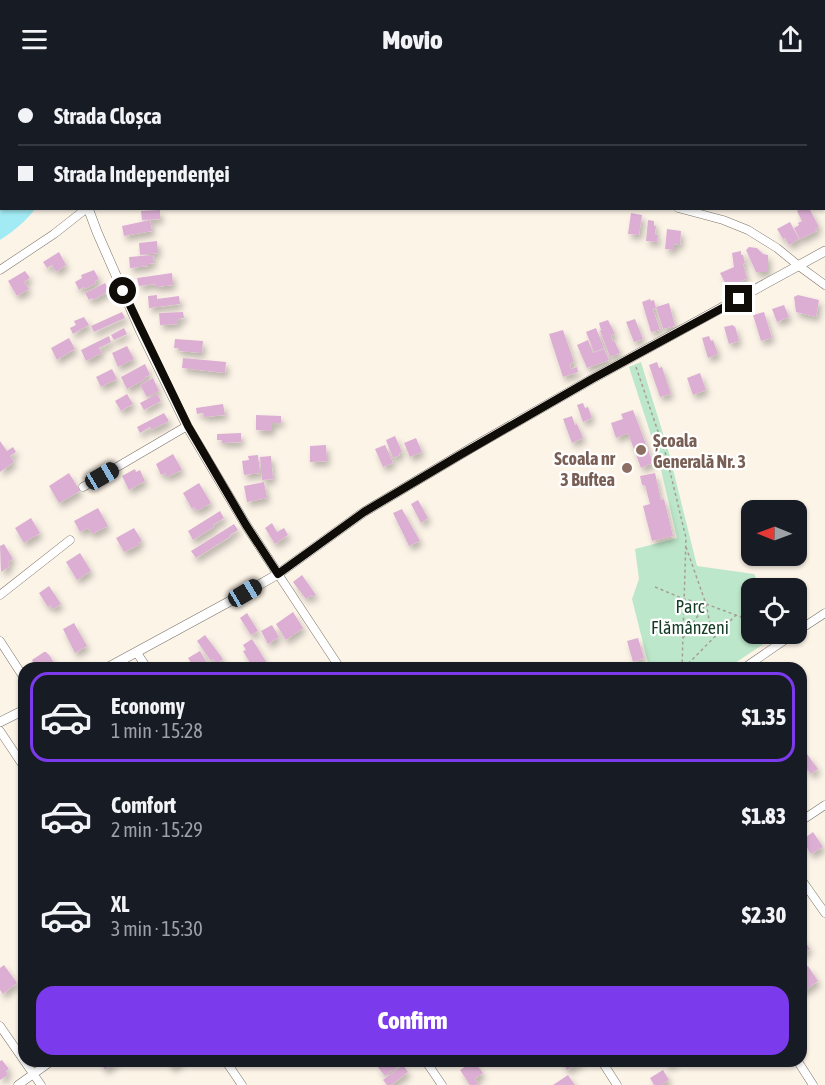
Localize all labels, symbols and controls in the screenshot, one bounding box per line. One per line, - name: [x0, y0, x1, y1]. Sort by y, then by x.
- icon: menu: [18, 23, 51, 56]
- icon: share: [774, 23, 807, 56]
- text: Movio: [382, 24, 443, 55]
- text: Strada Cloșca: [54, 103, 162, 129]
- text: Strada Independenței: [54, 161, 230, 187]
- route start: [109, 277, 136, 304]
- route end: [725, 285, 752, 312]
- place label: Școala Generală Nr. 3: [653, 430, 746, 472]
- marker: Școala Generală Nr. 3: [634, 443, 648, 457]
- place label: Scoala nr 3 Buftea: [554, 448, 616, 490]
- car: [82, 459, 122, 493]
- marker: Scoala nr 3 Buftea: [620, 461, 634, 475]
- north arrow: [741, 500, 807, 566]
- map controls: [741, 500, 807, 644]
- car: [225, 576, 265, 610]
- button: locate: [741, 578, 807, 644]
- park label: Parc Flămânzeni: [651, 596, 729, 638]
- icon: car: [39, 690, 93, 744]
- text: Economy: [111, 693, 185, 719]
- text: $1.35: [742, 704, 786, 730]
- text: 1 min · 15:28: [111, 719, 203, 742]
- icon: car: [39, 789, 93, 843]
- text: Comfort: [111, 792, 176, 818]
- text: $1.83: [742, 803, 786, 829]
- text: 2 min · 15:29: [111, 818, 203, 841]
- icon: car: [39, 888, 93, 942]
- text: XL: [111, 891, 129, 917]
- text: $2.30: [742, 902, 786, 928]
- text: 3 min · 15:30: [111, 917, 203, 940]
- button: Confirm: [36, 986, 789, 1055]

